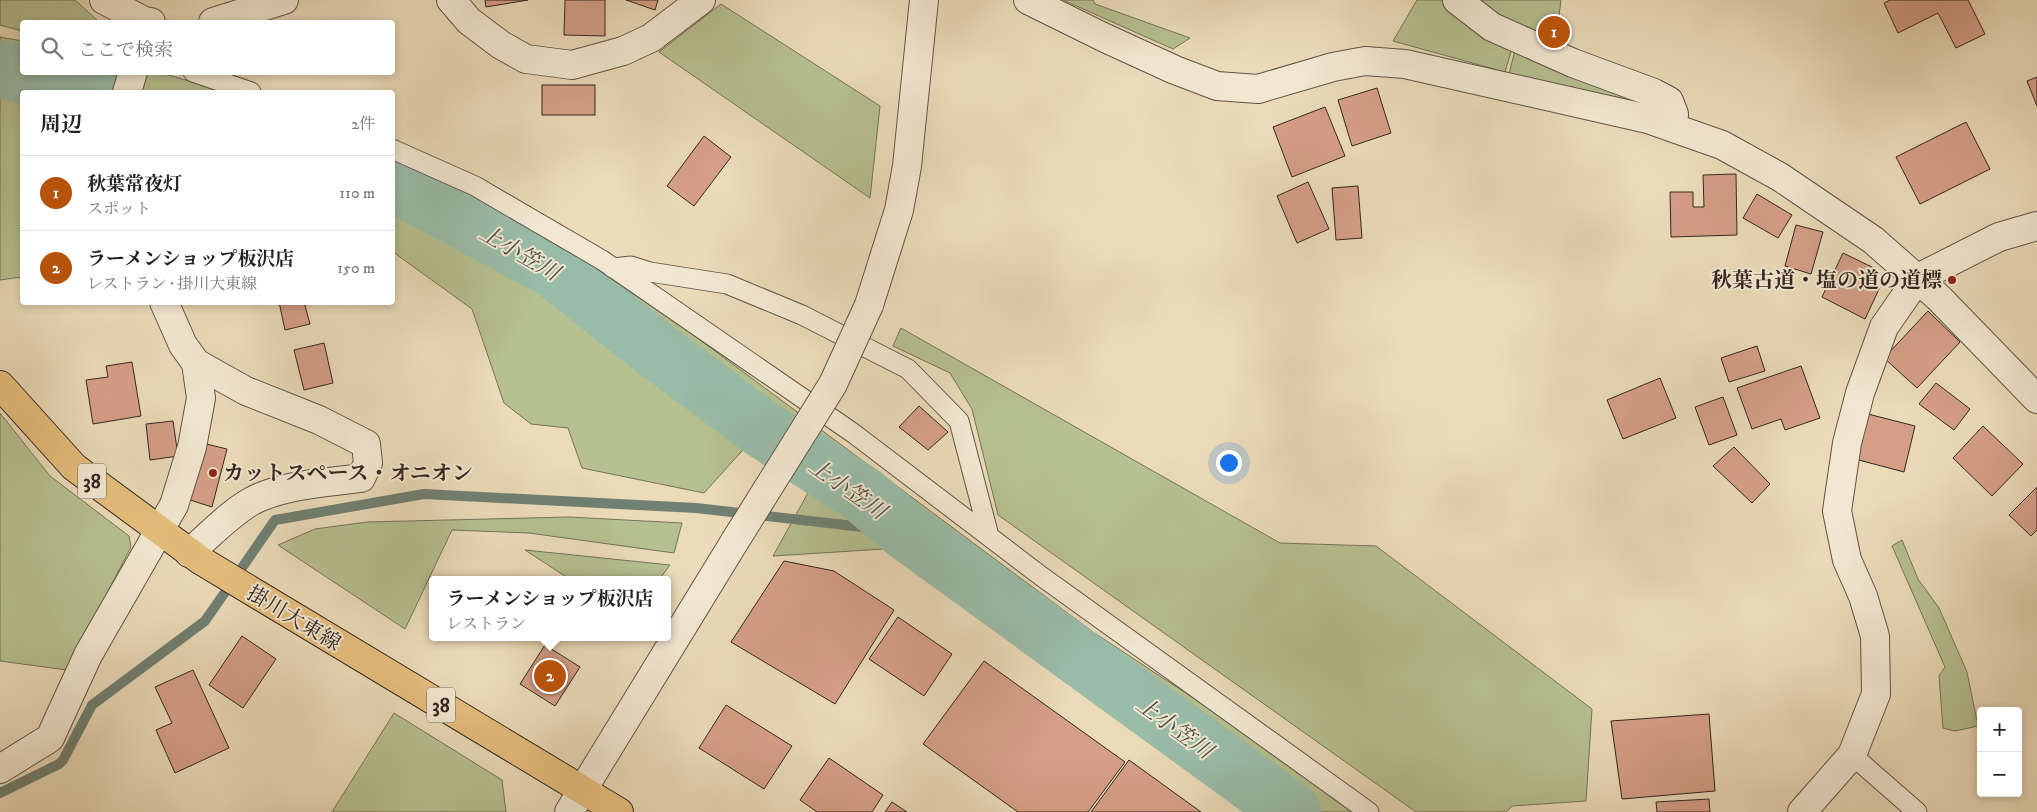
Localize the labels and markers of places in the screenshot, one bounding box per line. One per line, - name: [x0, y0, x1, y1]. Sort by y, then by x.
- pin: 1: [1538, 13, 1570, 51]
- place label: 秋葉古道・塩の道の道標: [1711, 268, 1942, 294]
- marker: 秋葉古道・塩の道の道標: [1946, 274, 1958, 286]
- place label: カットスペース・オニオン: [223, 461, 473, 487]
- marker: カットスペース・オニオン: [207, 467, 219, 479]
- pin: 2: [534, 657, 566, 695]

